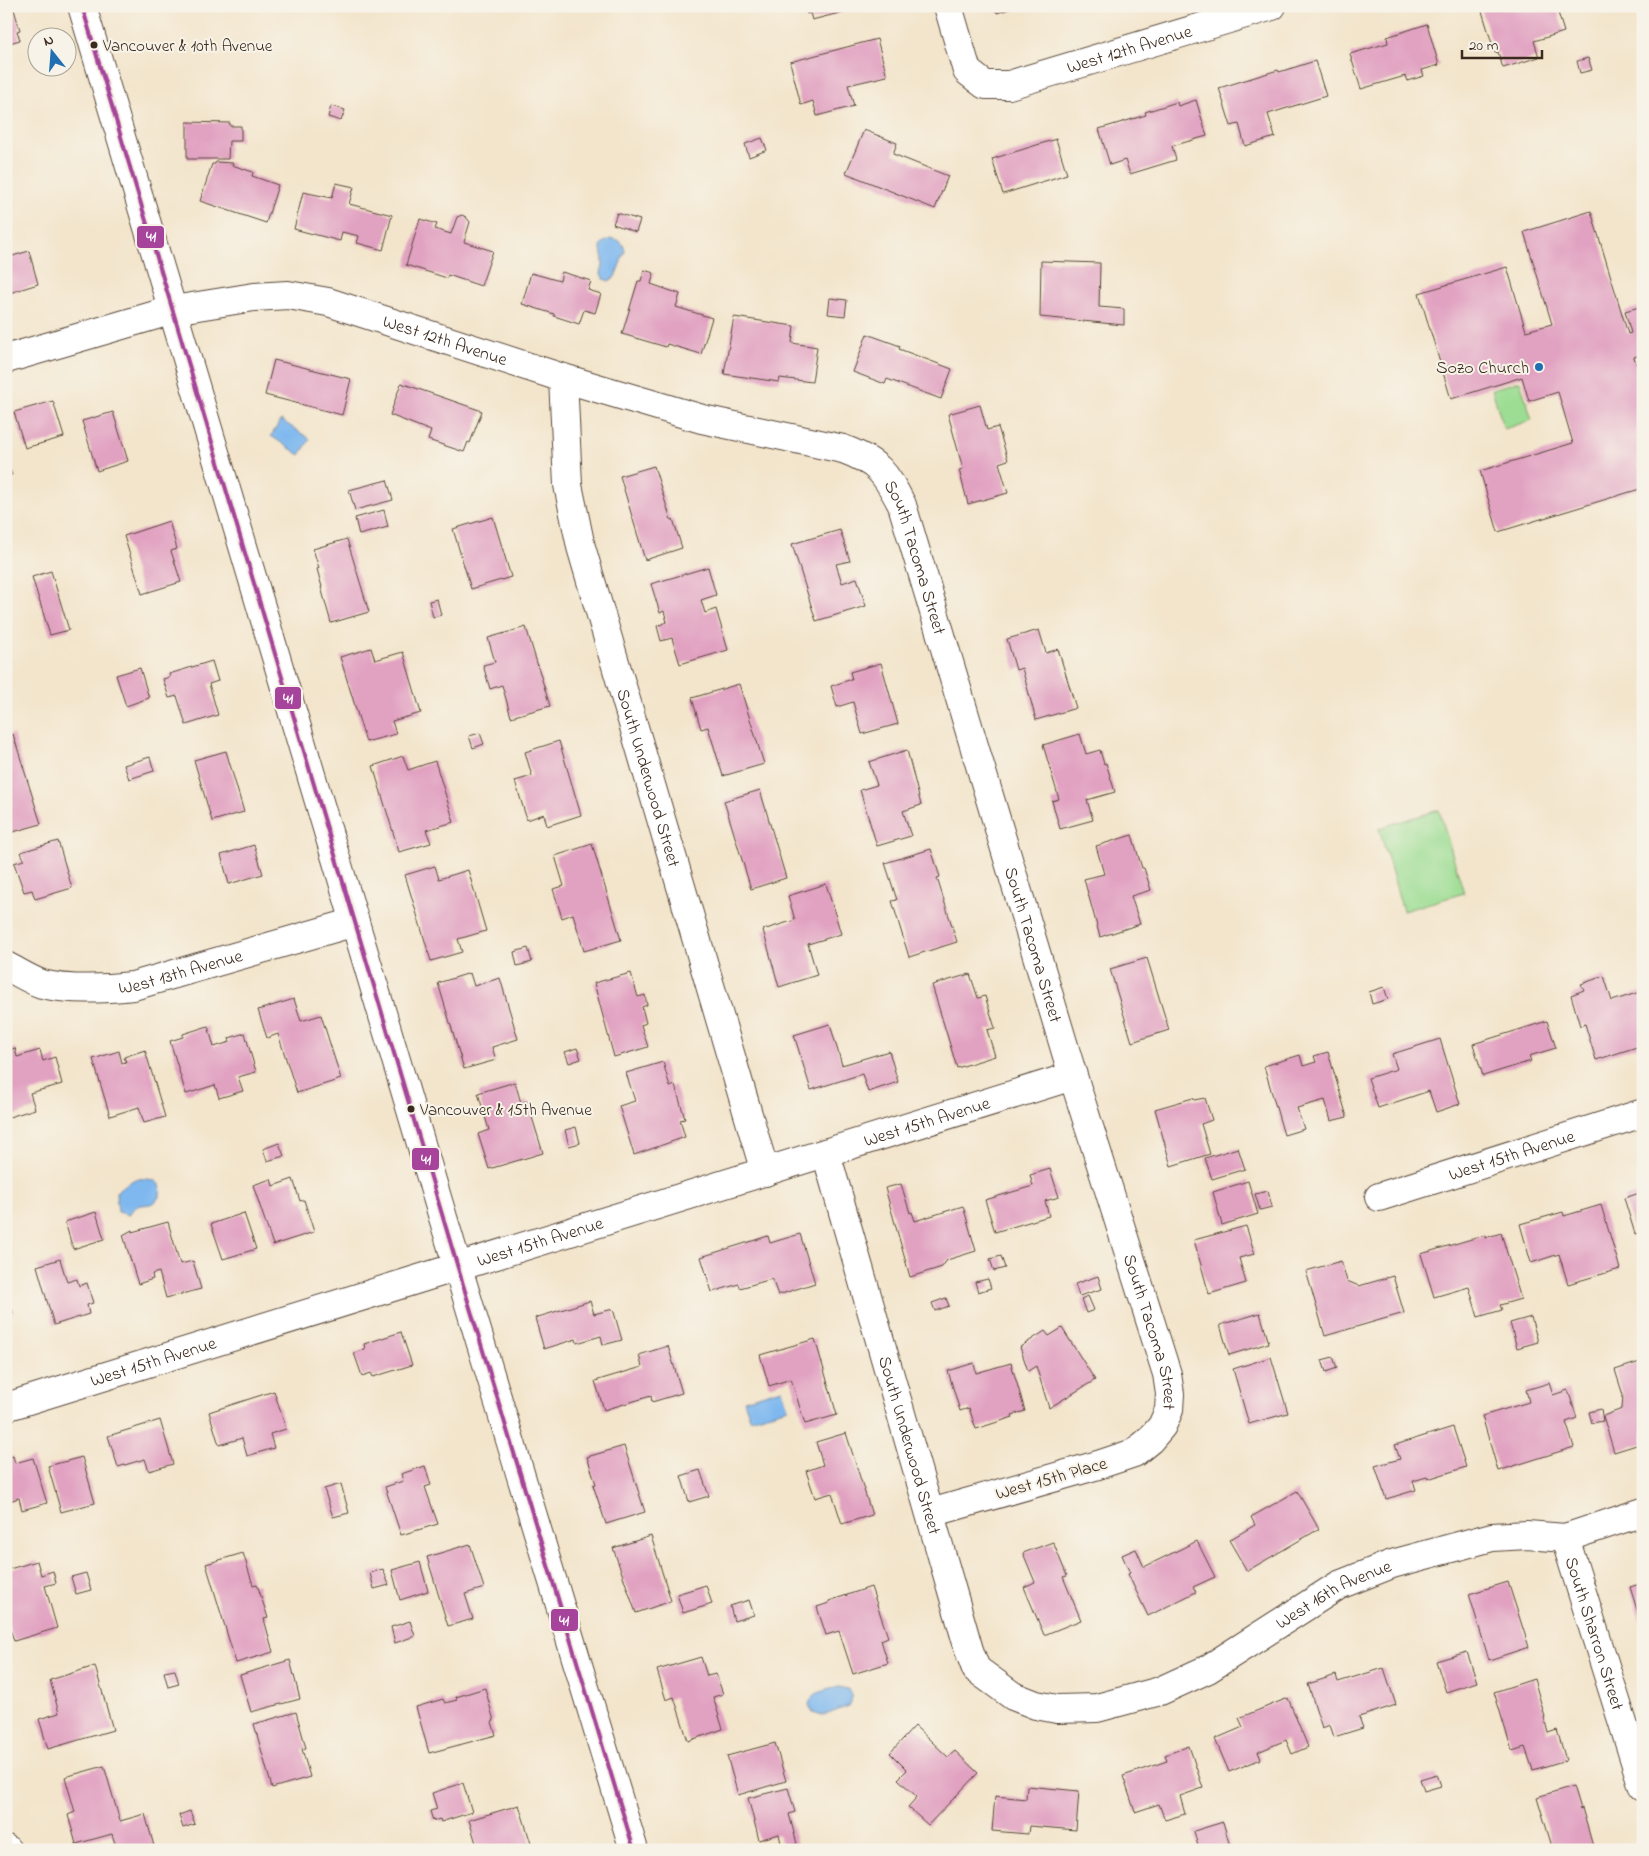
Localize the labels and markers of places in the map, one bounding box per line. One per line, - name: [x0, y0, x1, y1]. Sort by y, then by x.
- place label: Vancouver & 10th Avenue: [102, 34, 273, 59]
- marker: Vancouver & 10th Avenue: [89, 40, 99, 50]
- place label: Sozo Church: [1436, 356, 1529, 382]
- marker: Sozo Church: [1533, 361, 1545, 373]
- place label: Vancouver & 15th Avenue: [419, 1098, 592, 1123]
- marker: Vancouver & 15th Avenue: [406, 1104, 416, 1114]

